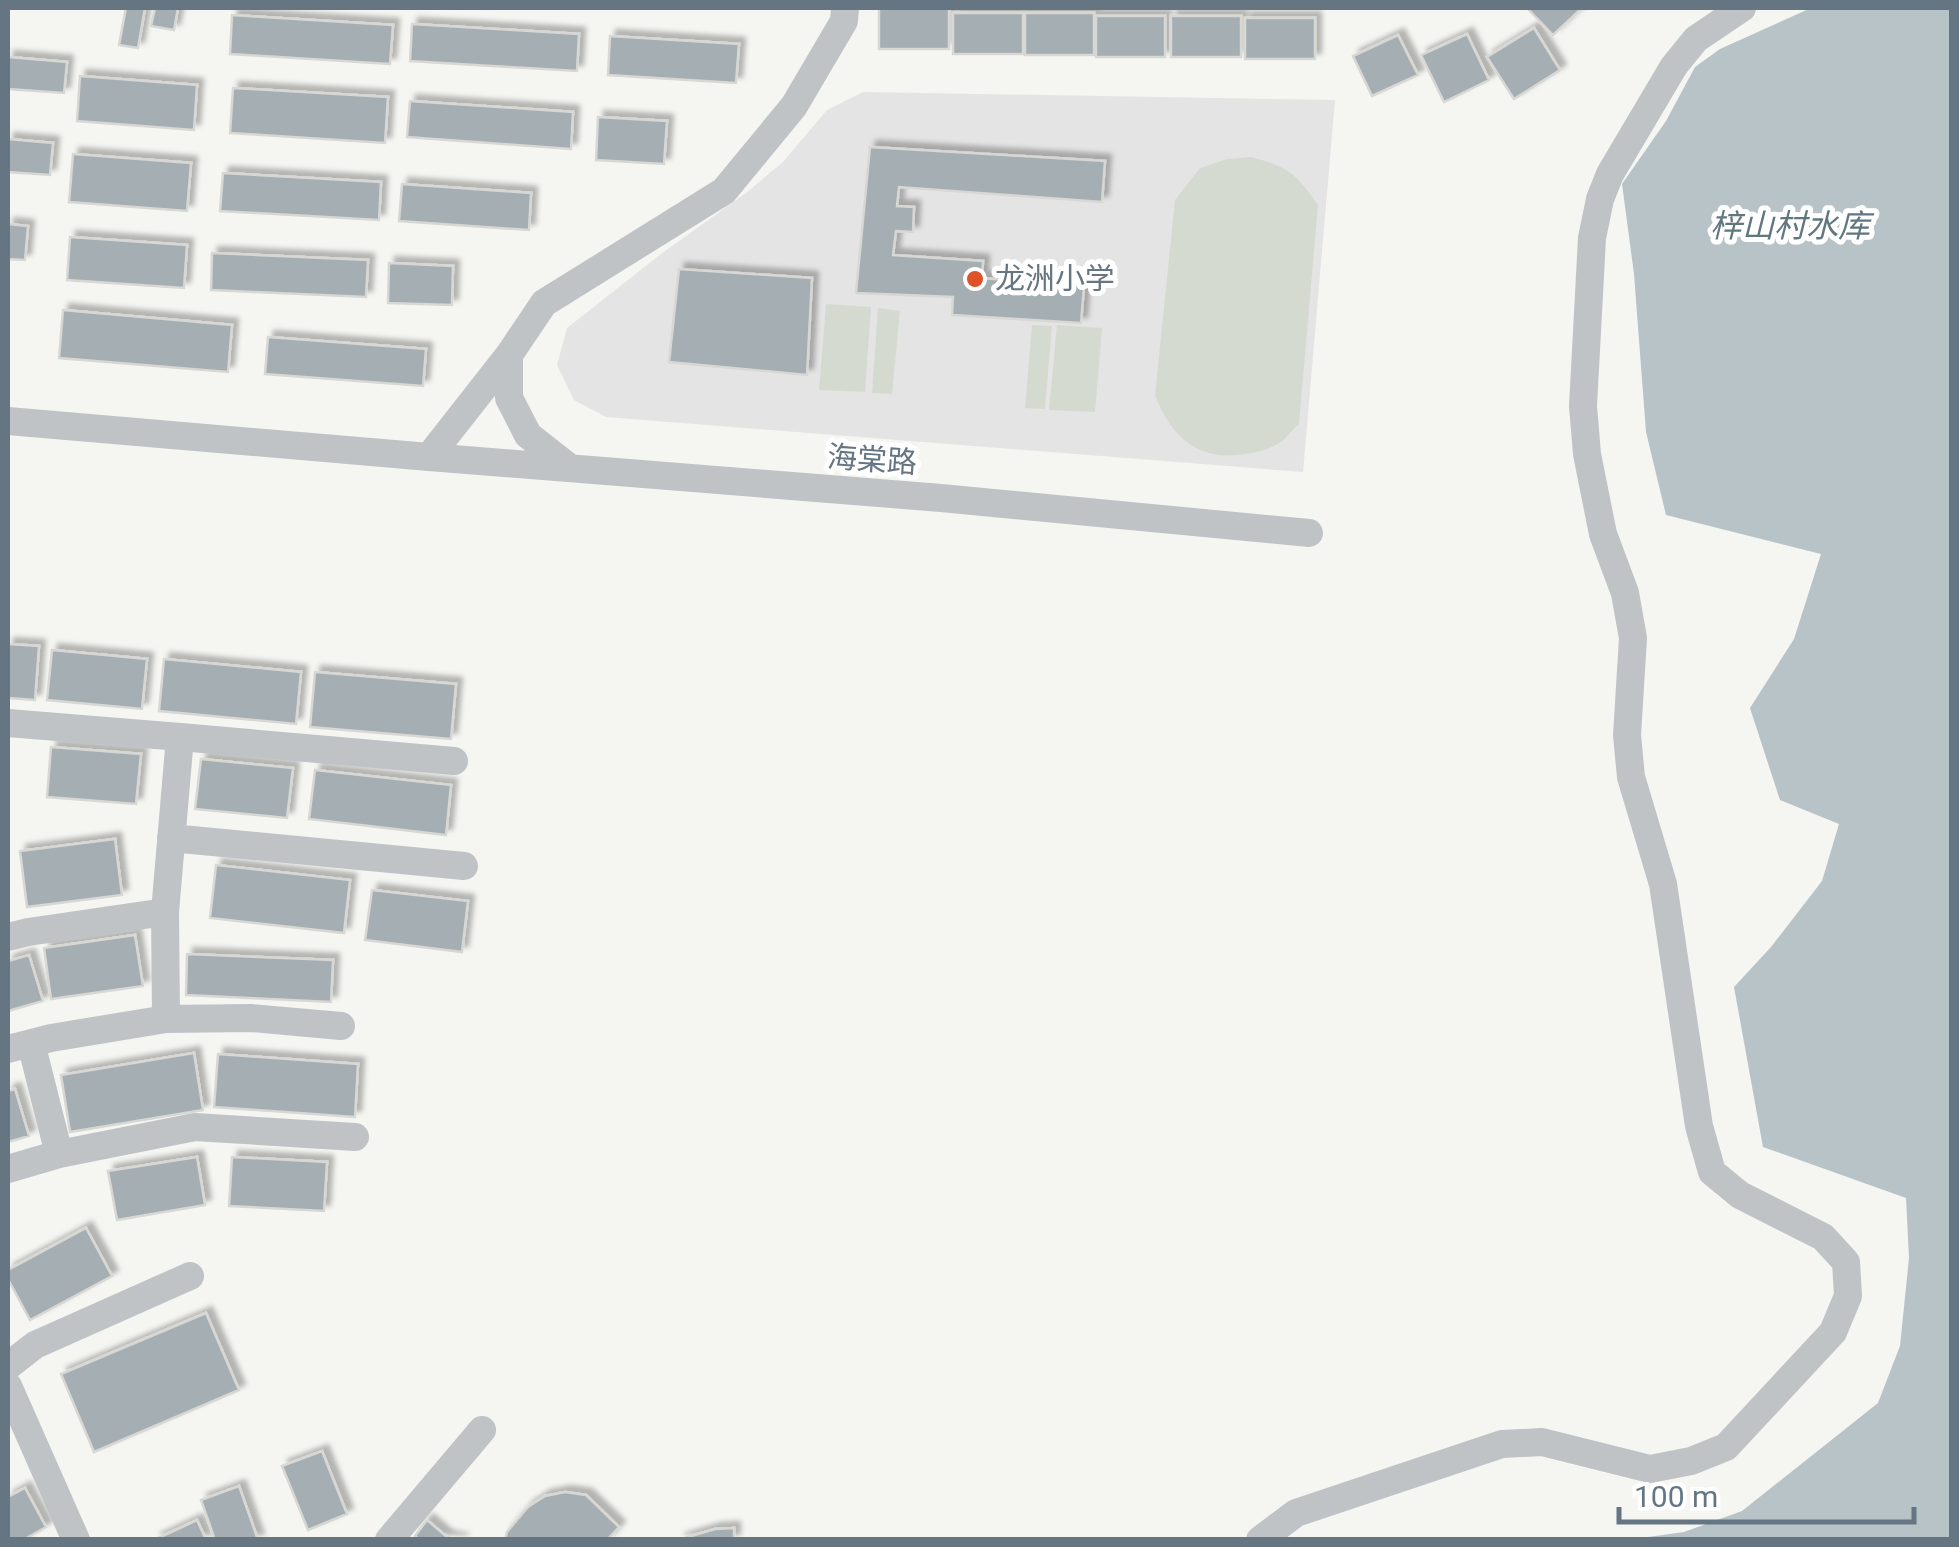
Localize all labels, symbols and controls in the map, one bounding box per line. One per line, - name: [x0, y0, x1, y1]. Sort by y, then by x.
- water label: 梓山村水库: [1710, 207, 1875, 245]
- place label: 龙洲小学: [995, 261, 1115, 296]
- marker: 龙洲小学: [964, 268, 986, 290]
- street label: 海棠路: [826, 439, 918, 480]
- scale bar: [1619, 1462, 1914, 1524]
- text: 100 m: [1634, 1479, 1718, 1514]

